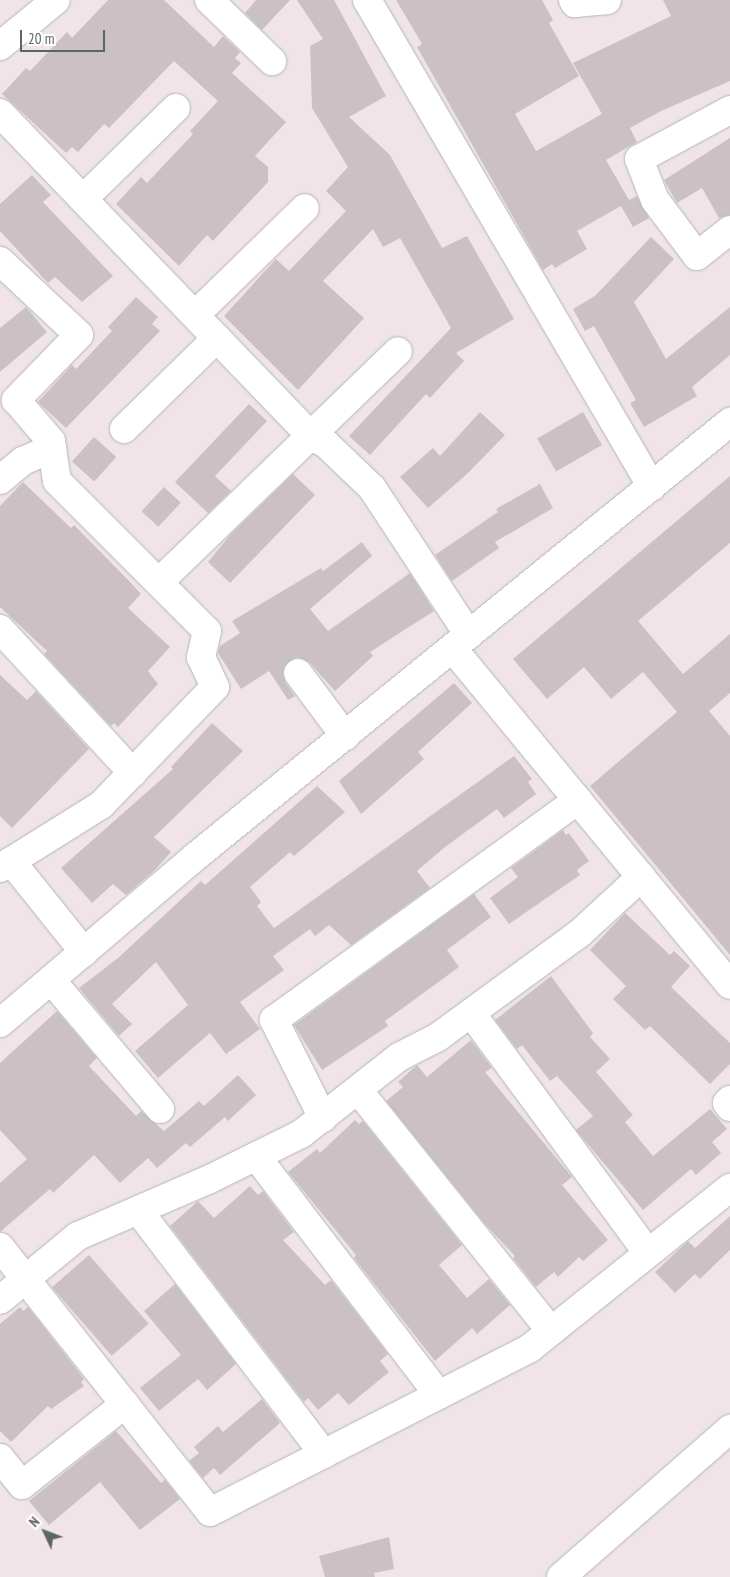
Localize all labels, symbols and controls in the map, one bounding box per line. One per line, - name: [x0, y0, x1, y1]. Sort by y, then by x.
- scale bar: [22, 20, 108, 52]
- text: 20 m: [28, 29, 54, 48]
- north arrow: [20, 1507, 70, 1557]
- text: N: [25, 1513, 43, 1531]

